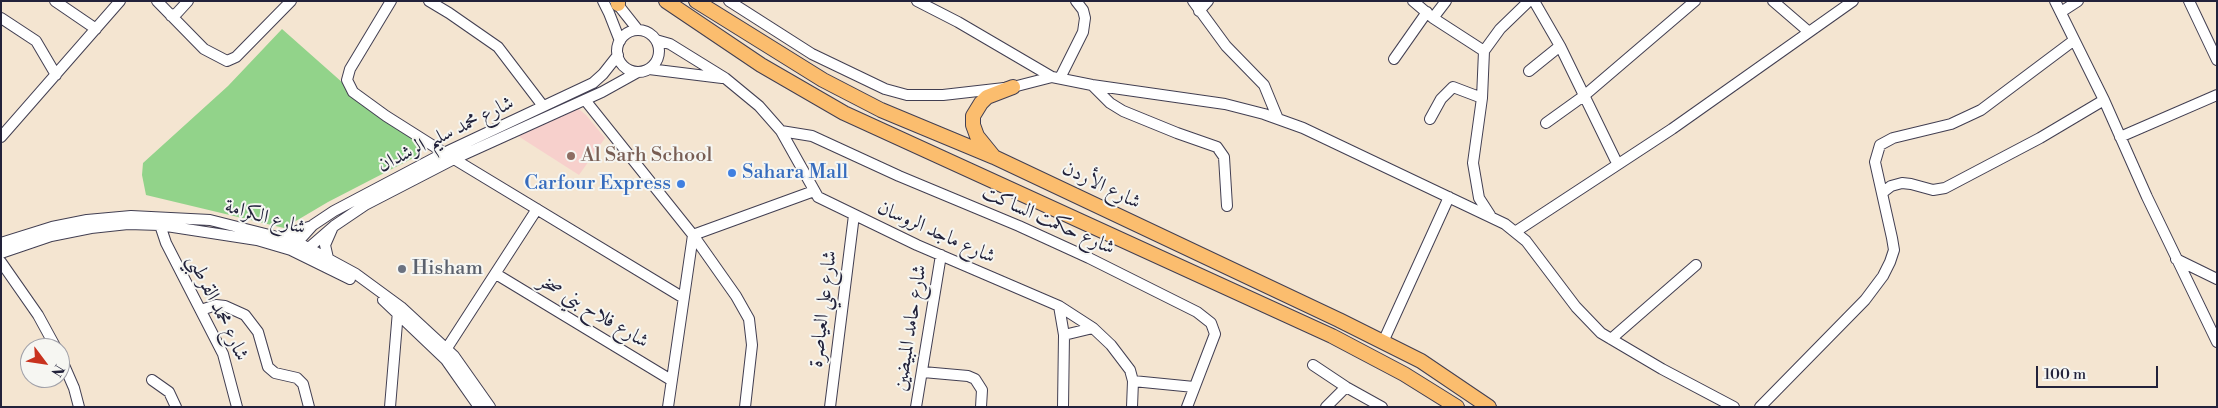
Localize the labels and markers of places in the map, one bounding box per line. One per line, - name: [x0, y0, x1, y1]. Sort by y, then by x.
- place label: Al Sarh School: [581, 144, 712, 168]
- marker: Al Sarh School: [565, 150, 577, 162]
- place label: Sahara Mall: [742, 161, 848, 185]
- marker: Sahara Mall: [726, 167, 738, 179]
- place label: Carfour Express: [524, 172, 671, 196]
- marker: Carfour Express: [675, 178, 687, 190]
- place label: Hisham: [412, 257, 483, 281]
- marker: Hisham: [396, 263, 408, 275]

